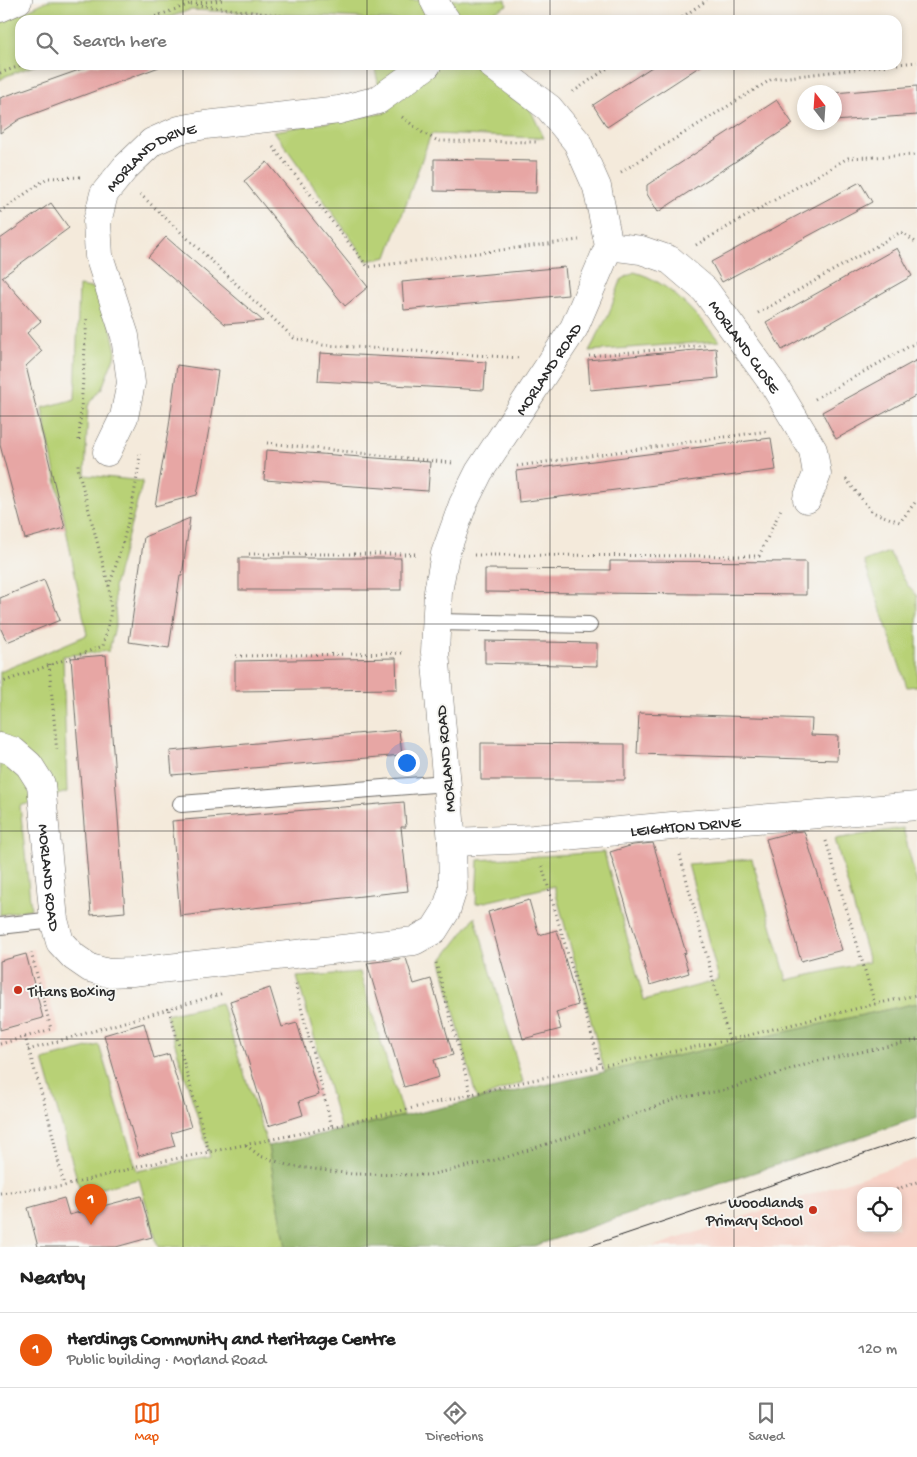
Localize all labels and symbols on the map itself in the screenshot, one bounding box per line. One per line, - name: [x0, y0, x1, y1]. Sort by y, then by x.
- north arrow: [797, 85, 842, 130]
- street label: MORLAND DRIVE: [103, 121, 199, 197]
- street label: MORLAND CLOSE: [702, 298, 783, 398]
- street label: MORLAND ROAD: [513, 320, 588, 420]
- street label: MORLAND ROAD: [433, 704, 462, 813]
- your location: [394, 750, 420, 776]
- street label: LEIGHTON DRIVE: [630, 814, 742, 843]
- street label: MORLAND ROAD: [32, 823, 63, 934]
- marker: Titans Boxing: [12, 984, 24, 996]
- place label: Titans Boxing: [27, 984, 115, 1003]
- pin: 1: [75, 1184, 107, 1225]
- place label: Woodlands Primary School: [705, 1195, 804, 1232]
- marker: Woodlands Primary School: [807, 1204, 819, 1216]

